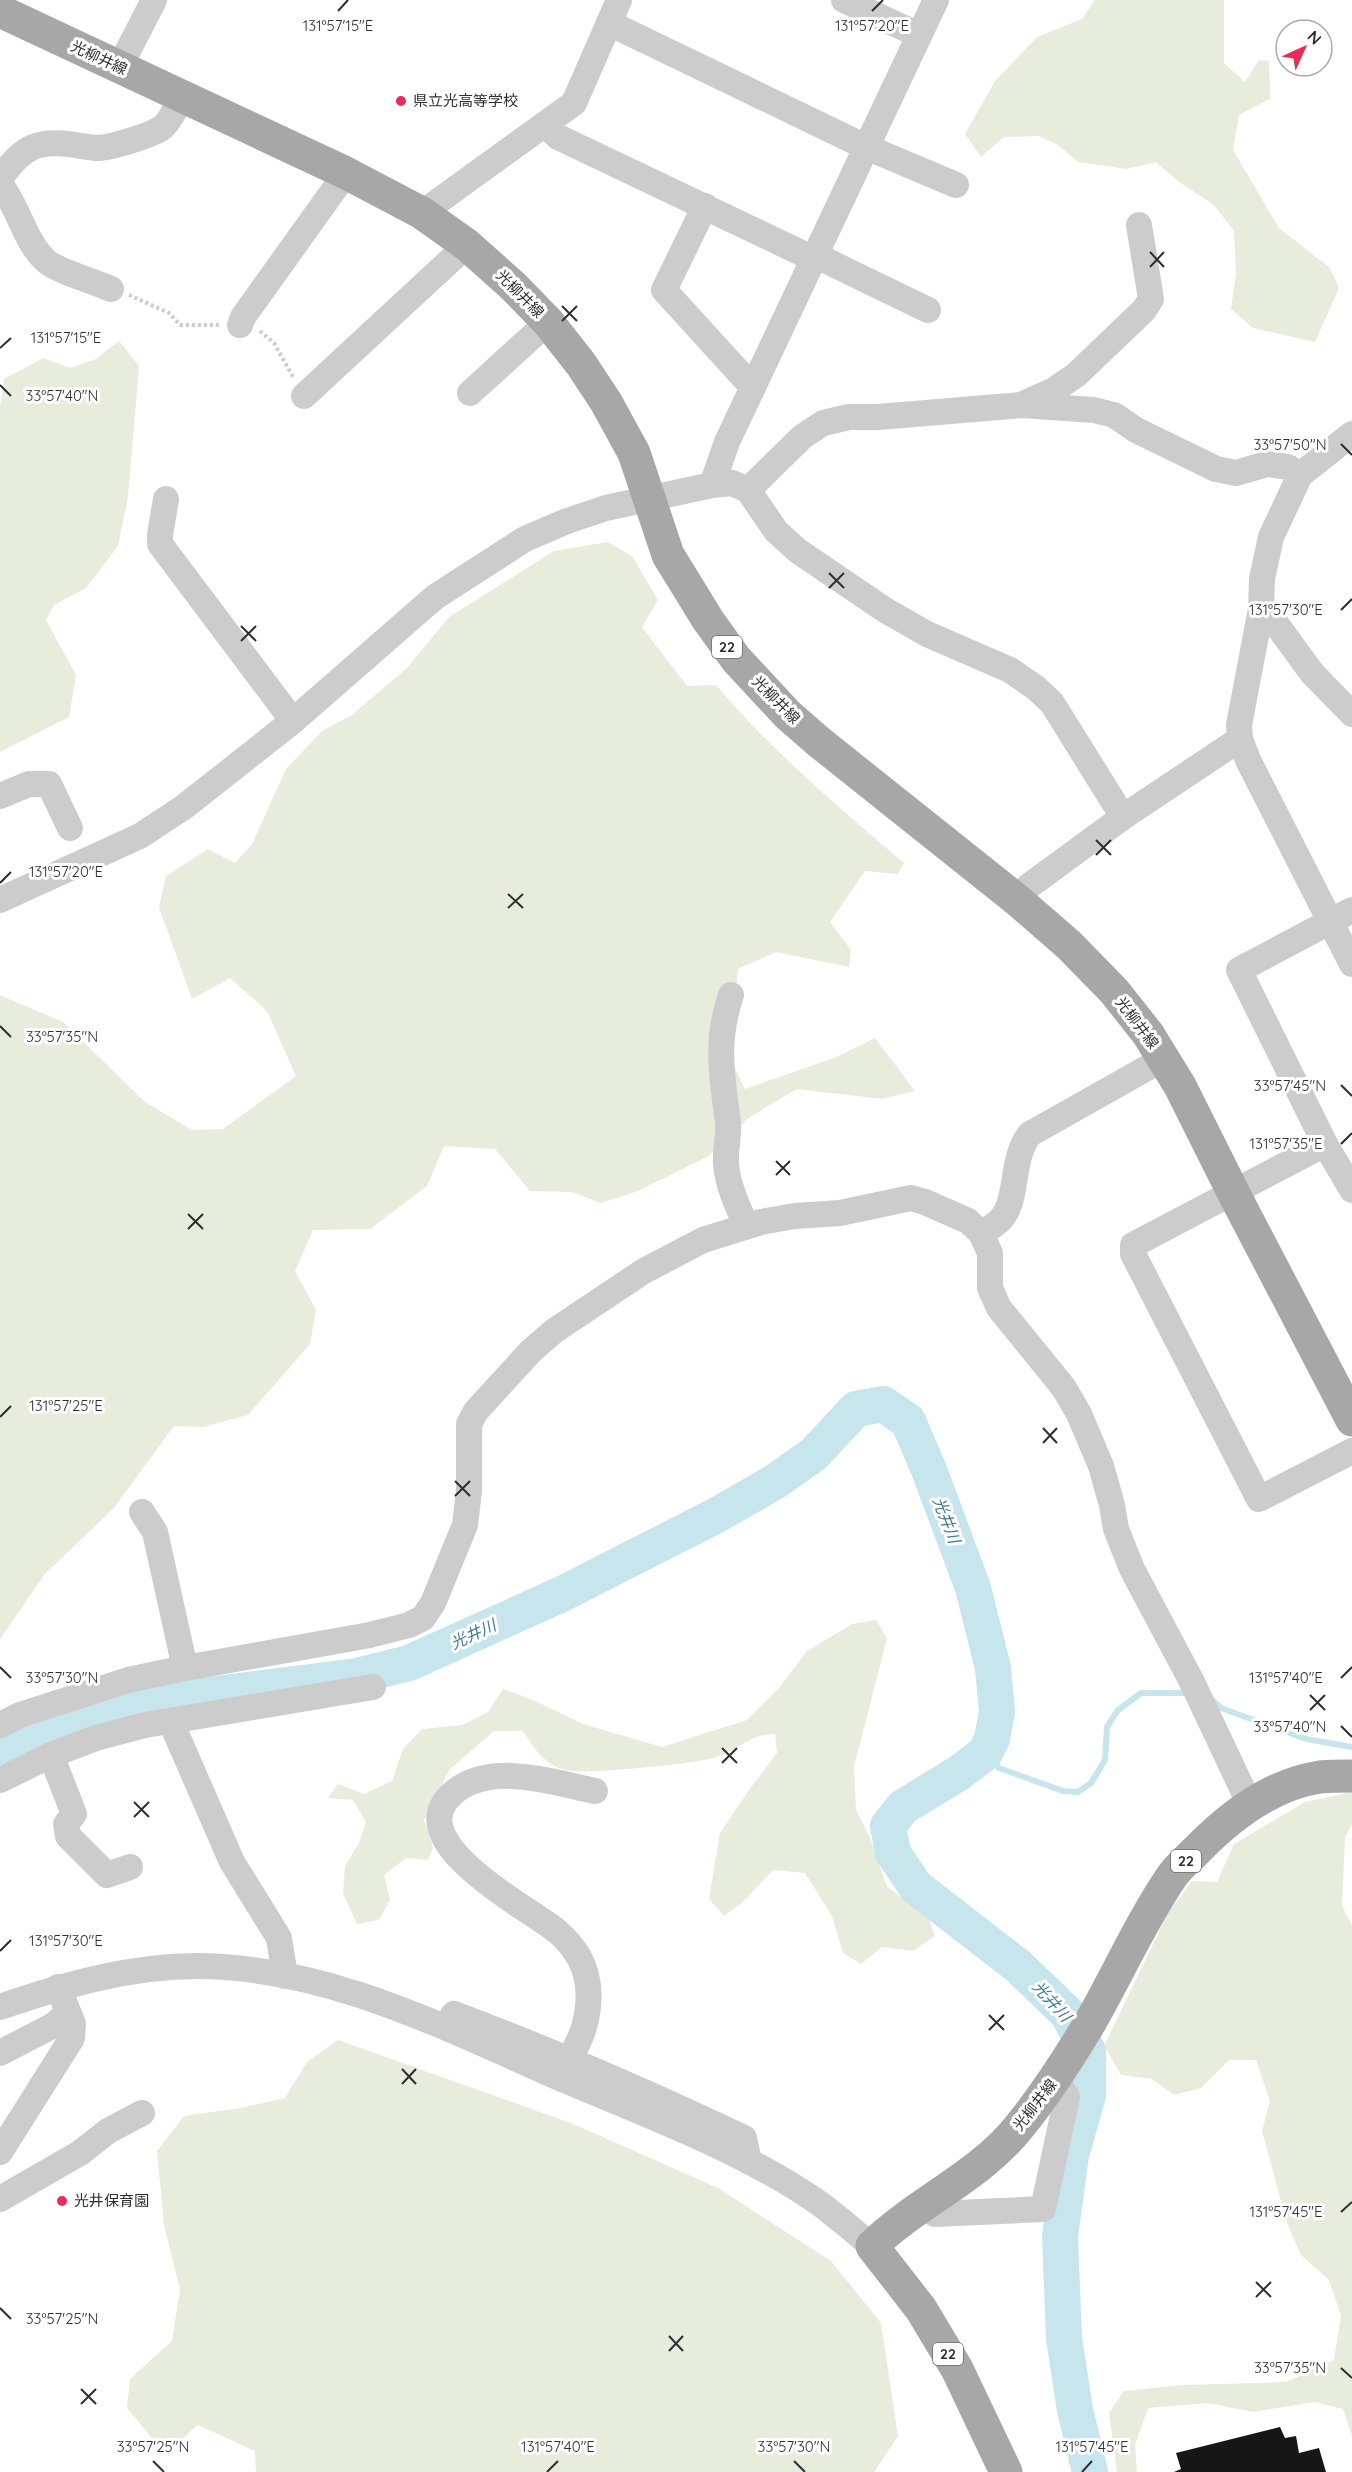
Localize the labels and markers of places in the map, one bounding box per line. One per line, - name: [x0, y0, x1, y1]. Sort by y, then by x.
- place label: 県立光高等学校: [413, 91, 518, 110]
- marker: 県立光高等学校: [394, 94, 408, 108]
- place label: 光井保育園: [74, 2191, 149, 2210]
- marker: 光井保育園: [55, 2194, 69, 2208]

